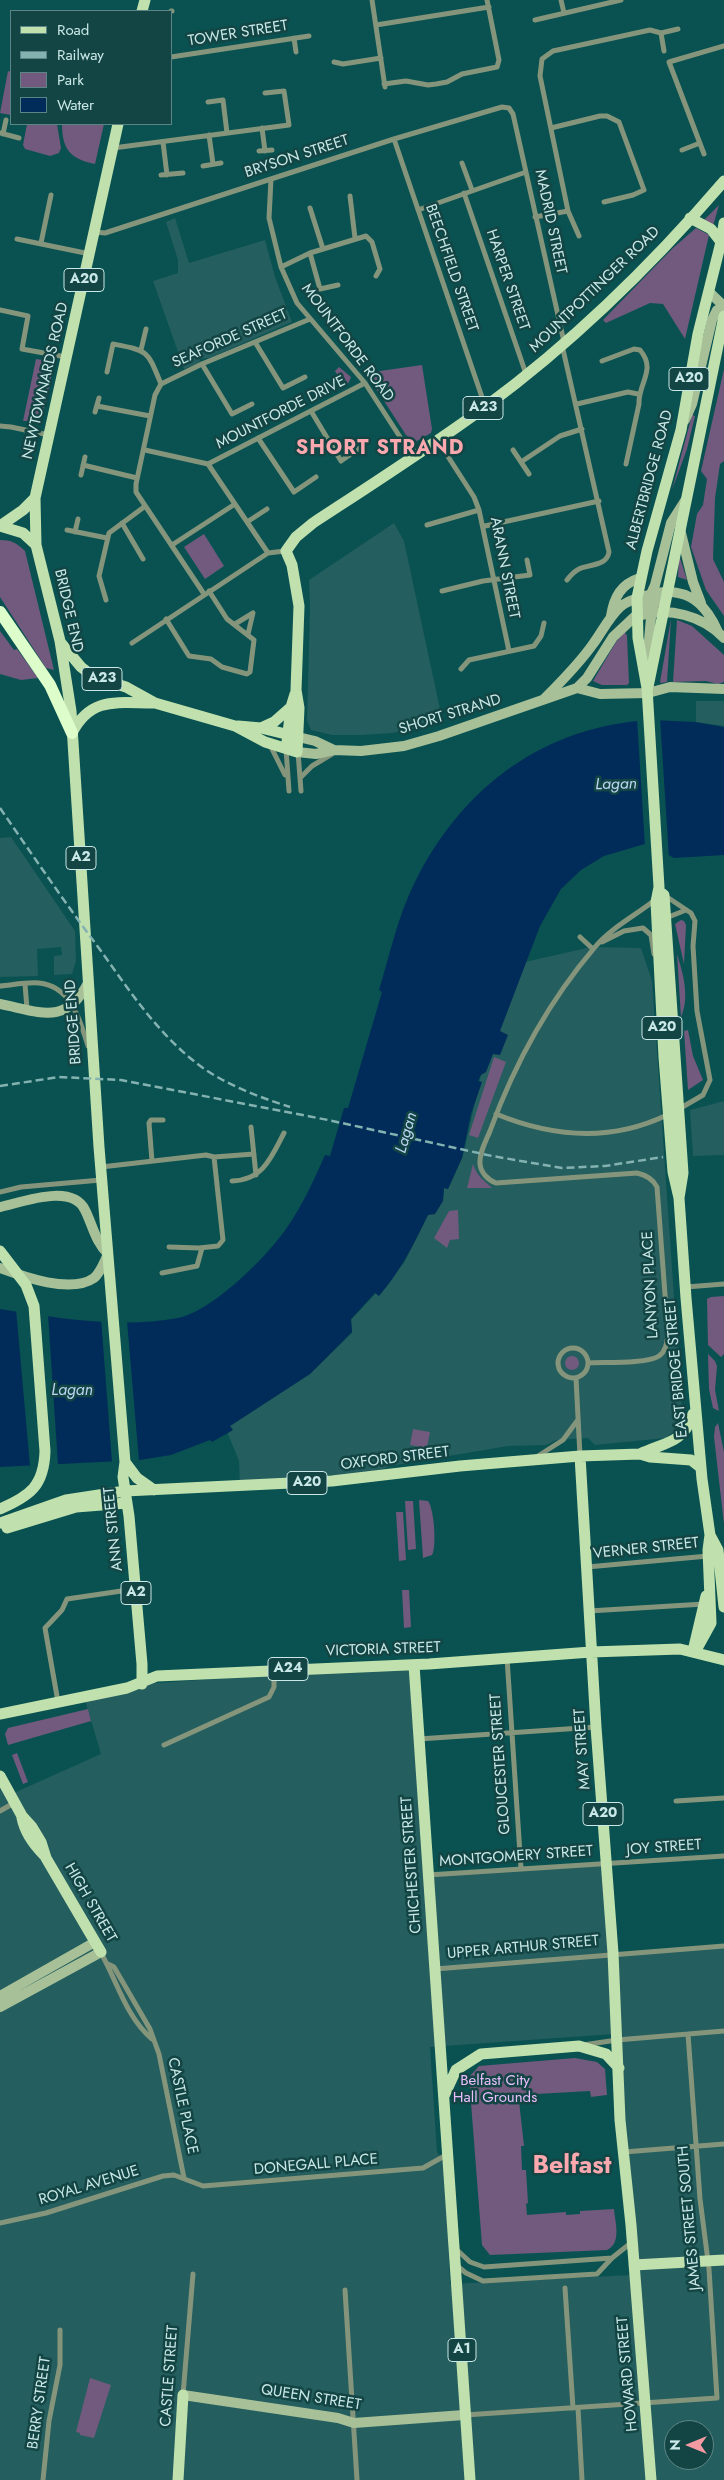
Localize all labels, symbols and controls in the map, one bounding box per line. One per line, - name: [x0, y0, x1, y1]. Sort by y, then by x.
- legend: [10, 10, 172, 125]
- street label: TOWER STREET: [187, 17, 289, 51]
- text: Road: [57, 19, 89, 41]
- text: Railway: [57, 44, 104, 66]
- text: Park: [57, 69, 84, 91]
- text: Water: [57, 94, 94, 116]
- street label: BRYSON STREET: [243, 132, 351, 182]
- street label: MADRID STREET: [530, 168, 570, 276]
- street label: BEECHFIELD STREET: [421, 202, 481, 334]
- street label: MOUNTPOTTINGER ROAD: [526, 223, 664, 357]
- street label: HARPER STREET: [481, 227, 533, 333]
- road number: A20: [64, 268, 104, 292]
- street label: MOUNTFORDE ROAD: [297, 281, 397, 405]
- street label: NEWTOWNARDS ROAD: [19, 301, 73, 461]
- street label: SEAFORDE STREET: [170, 306, 290, 372]
- road number: A20: [669, 368, 709, 390]
- street label: MOUNTFORDE DRIVE: [213, 372, 349, 454]
- road number: A23: [463, 396, 503, 419]
- street label: ALBERTBRIDGE ROAD: [623, 408, 677, 552]
- district label: SHORT STRAND: [294, 437, 466, 461]
- street label: ARANN STREET: [485, 516, 523, 620]
- street label: BRIDGE END: [50, 568, 86, 654]
- road number: A23: [82, 668, 122, 691]
- street label: SHORT STRAND: [397, 691, 503, 739]
- water label: Lagan: [595, 775, 637, 795]
- road number: A2: [66, 846, 96, 870]
- street label: BRIDGE END: [62, 979, 86, 1065]
- road number: A20: [642, 1016, 682, 1040]
- water label: Lagan: [392, 1110, 422, 1156]
- street label: LANYON PLACE: [639, 1231, 663, 1339]
- street label: EAST BRIDGE STREET: [662, 1298, 692, 1438]
- water label: Lagan: [51, 1381, 93, 1401]
- street label: OXFORD STREET: [340, 1443, 450, 1475]
- road number: A20: [287, 1472, 327, 1495]
- street label: ANN STREET: [101, 1486, 127, 1572]
- street label: VERNER STREET: [592, 1534, 700, 1564]
- road number: A2: [121, 1582, 151, 1605]
- street label: VICTORIA STREET: [325, 1639, 441, 1661]
- road number: A24: [268, 1658, 308, 1680]
- street label: GLOUCESTER STREET: [487, 1693, 515, 1835]
- street label: MAY STREET: [571, 1708, 595, 1790]
- street label: CHICHESTER STREET: [398, 1796, 426, 1934]
- road number: A20: [583, 1802, 623, 1826]
- street label: JOY STREET: [626, 1836, 702, 1860]
- street label: MONTGOMERY STREET: [439, 1843, 593, 1871]
- street label: HIGH STREET: [60, 1860, 120, 1946]
- street label: UPPER ARTHUR STREET: [446, 1932, 600, 1964]
- street label: CASTLE PLACE: [163, 2056, 201, 2156]
- park label: Belfast City Hall Grounds: [453, 2072, 537, 2107]
- street label: JAMES STREET SOUTH: [675, 2145, 705, 2291]
- street label: DONEGALL PLACE: [253, 2151, 379, 2179]
- district label: Belfast: [532, 2152, 612, 2182]
- street label: ROYAL AVENUE: [37, 2162, 141, 2210]
- street label: HOWARD STREET: [614, 2316, 642, 2432]
- street label: CASTLE STREET: [157, 2325, 183, 2427]
- road number: A1: [448, 2338, 476, 2362]
- street label: BERRY STREET: [25, 2355, 55, 2451]
- street label: QUEEN STREET: [260, 2381, 362, 2415]
- north arrow: [664, 2420, 714, 2470]
- text: N: [665, 2439, 685, 2451]

